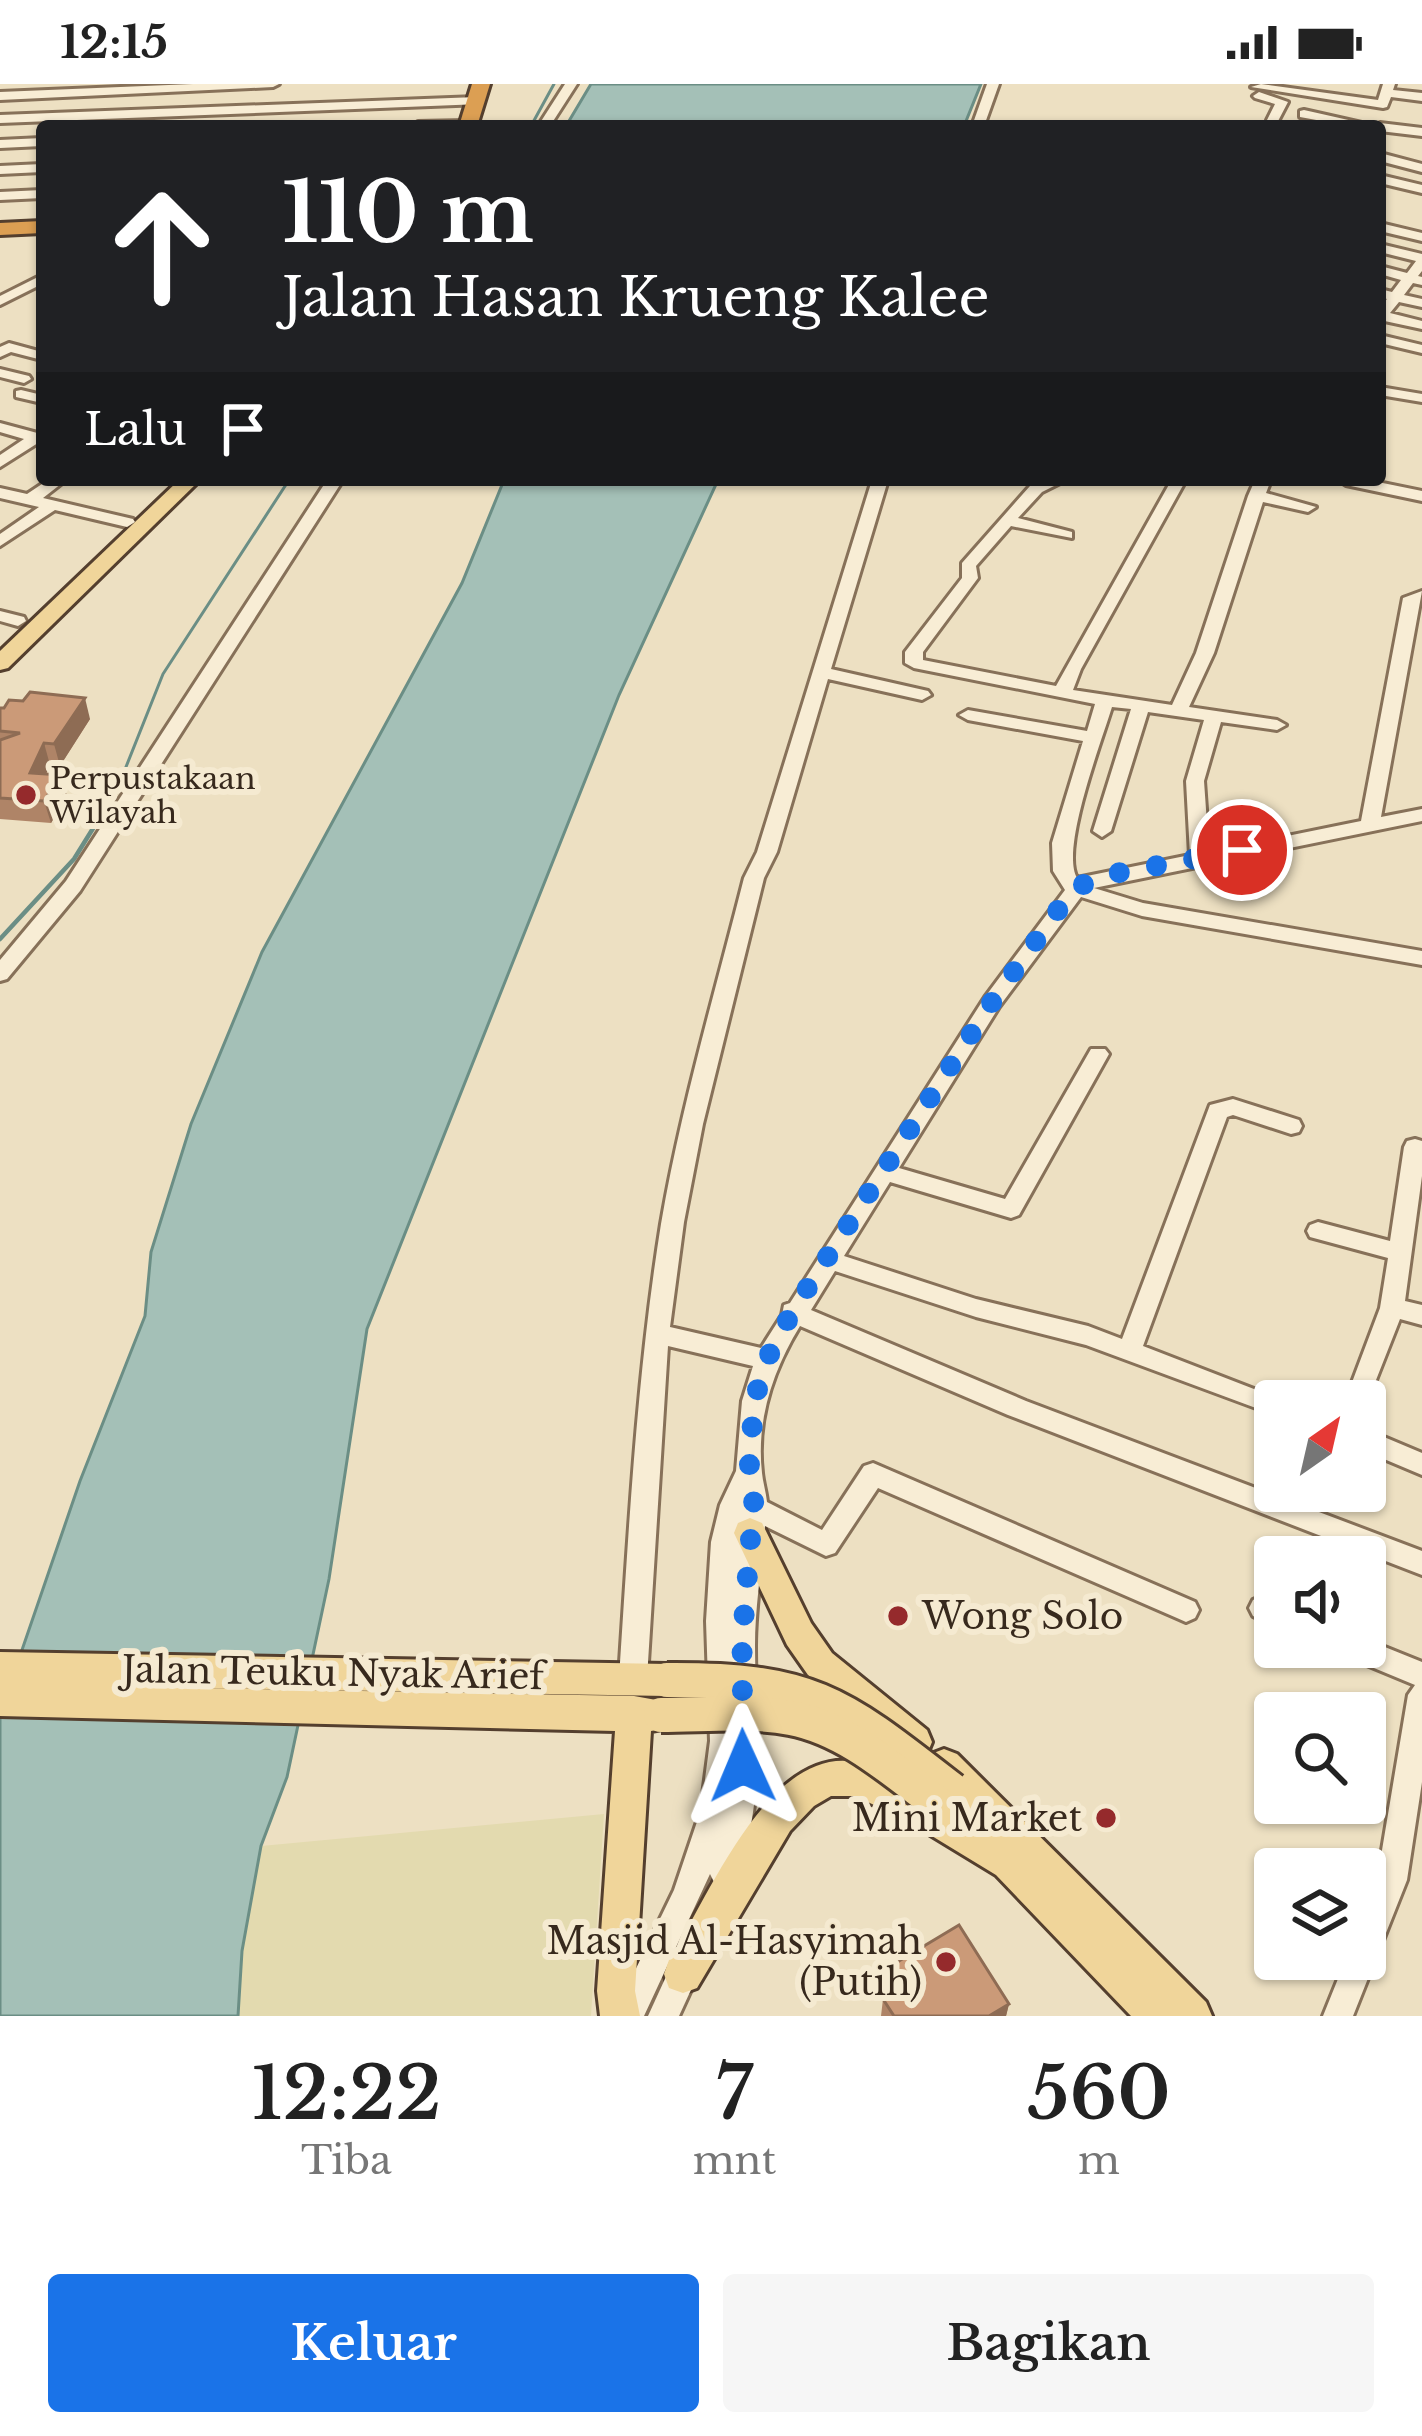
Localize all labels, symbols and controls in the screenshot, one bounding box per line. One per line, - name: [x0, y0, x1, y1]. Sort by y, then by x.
- text: 12:15: [60, 14, 168, 70]
- text: 110 m: [282, 161, 534, 265]
- icon: ahead: [84, 168, 240, 324]
- text: Jalan Hasan Krueng Kalee: [282, 264, 989, 331]
- icon: arrive: [210, 396, 276, 462]
- text: Lalu: [84, 401, 186, 457]
- place label: Perpustakaan Wilayah: [49, 760, 256, 831]
- marker: Perpustakaan Wilayah: [13, 782, 39, 808]
- pin: [1191, 799, 1293, 901]
- icon: arrive: [1209, 817, 1275, 883]
- north arrow: [1254, 1380, 1386, 1512]
- map controls: [1254, 1380, 1386, 1980]
- button: sound: [1254, 1536, 1386, 1668]
- place label: Wong Solo: [921, 1594, 1123, 1639]
- marker: Wong Solo: [885, 1603, 911, 1629]
- street label: Jalan Teuku Nyak Arief: [117, 1647, 549, 1699]
- button: search: [1254, 1692, 1386, 1824]
- position arrow: [680, 1703, 806, 1829]
- place label: Mini Market: [852, 1796, 1082, 1841]
- marker: Mini Market: [1093, 1805, 1119, 1831]
- button: layers: [1254, 1848, 1386, 1980]
- place label: Masjid Al-Hasyimah (Putih): [546, 1919, 922, 2005]
- marker: Masjid Al-Hasyimah (Putih): [933, 1949, 959, 1975]
- text: 12:22: [251, 2049, 441, 2138]
- text: 7: [716, 2049, 753, 2138]
- text: 560: [1027, 2049, 1171, 2138]
- text: Tiba: [301, 2136, 392, 2185]
- text: mnt: [693, 2136, 776, 2185]
- text: m: [1078, 2136, 1120, 2185]
- button: Keluar: [48, 2274, 699, 2412]
- button: Bagikan: [723, 2274, 1374, 2412]

